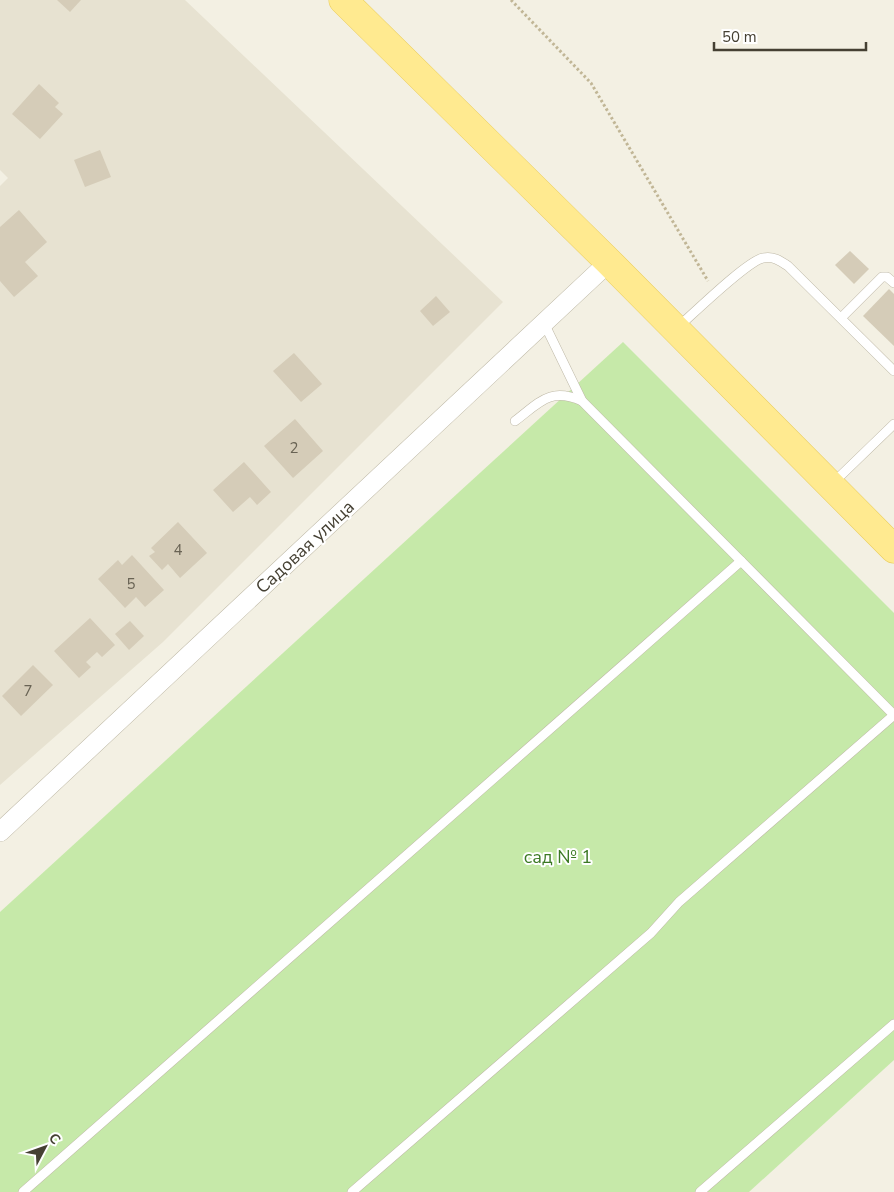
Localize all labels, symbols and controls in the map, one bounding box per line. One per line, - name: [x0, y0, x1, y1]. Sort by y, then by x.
- scale bar: [714, 20, 866, 52]
- text: 50 m: [722, 27, 757, 47]
- house number: 2: [289, 438, 299, 458]
- street label: Садовая улица: [251, 495, 359, 599]
- house number: 4: [173, 540, 183, 560]
- house number: 5: [126, 574, 136, 594]
- house number: 7: [23, 681, 33, 701]
- park label: сад № 1: [524, 845, 592, 869]
- north arrow: [20, 1122, 70, 1172]
- text: С: [44, 1129, 65, 1149]

